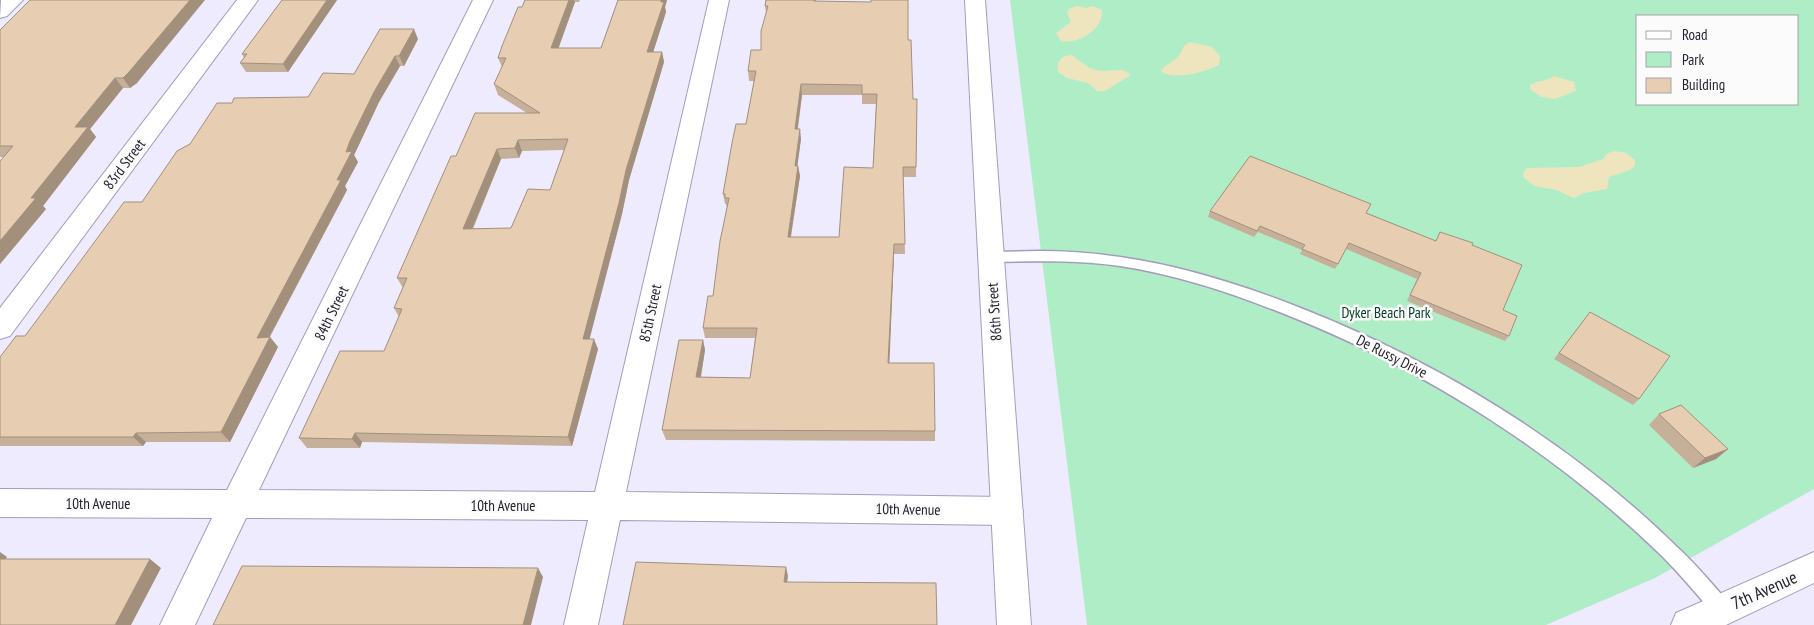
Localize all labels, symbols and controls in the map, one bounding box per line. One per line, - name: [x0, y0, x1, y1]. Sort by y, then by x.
- legend: [1636, 15, 1799, 105]
- text: Road: [1682, 25, 1708, 44]
- text: Park: [1682, 50, 1704, 69]
- text: Building: [1682, 75, 1725, 94]
- street label: 83rd Street: [99, 135, 149, 193]
- street label: 85th Street: [635, 282, 665, 344]
- street label: 86th Street: [982, 282, 1006, 342]
- street label: 84th Street: [310, 283, 352, 343]
- park label: Dyker Beach Park: [1341, 303, 1431, 322]
- street label: De Russy Drive: [1353, 330, 1431, 382]
- street label: 10th Avenue: [66, 494, 130, 513]
- street label: 10th Avenue: [471, 496, 535, 515]
- street label: 10th Avenue: [875, 499, 941, 519]
- street label: 7th Avenue: [1727, 565, 1801, 615]

